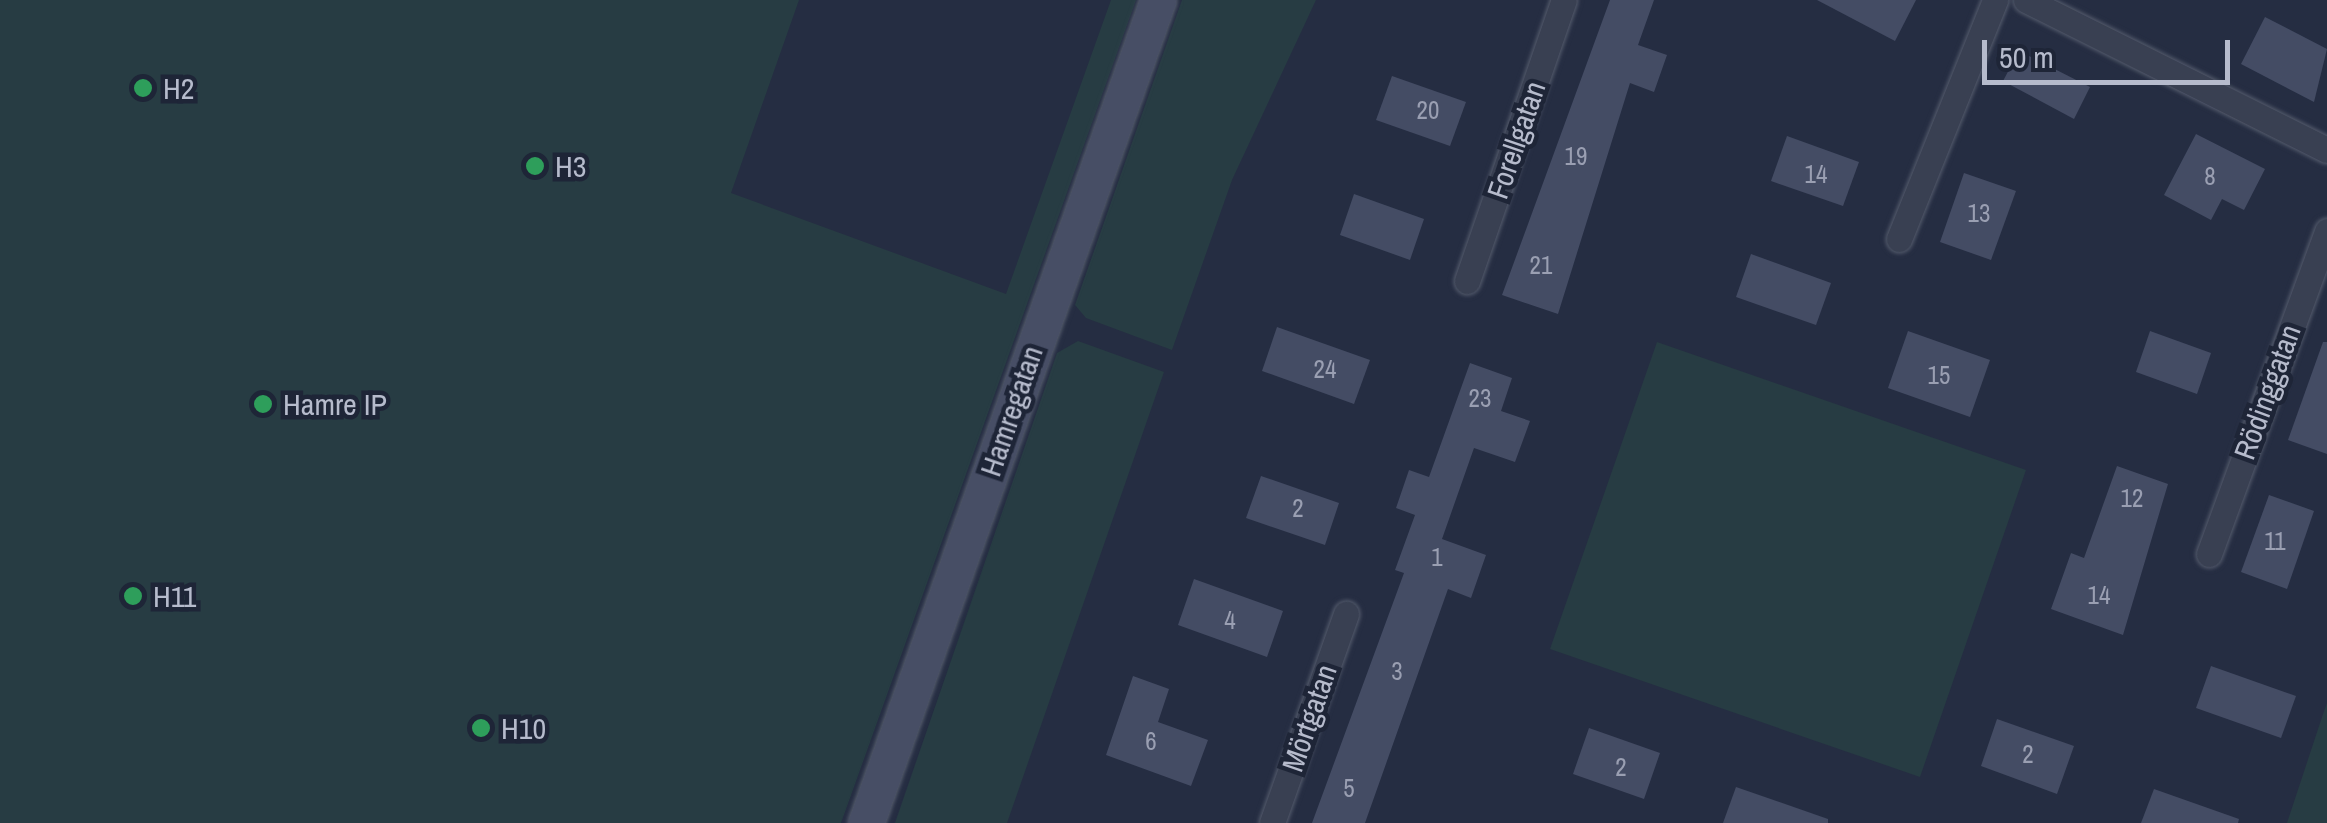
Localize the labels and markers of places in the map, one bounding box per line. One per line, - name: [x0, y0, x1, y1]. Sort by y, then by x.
- place label: H2: [163, 70, 194, 106]
- marker: H2: [132, 77, 154, 99]
- place label: H3: [555, 148, 586, 184]
- marker: H3: [524, 155, 546, 177]
- place label: Hamre IP: [283, 386, 387, 422]
- marker: Hamre IP: [252, 393, 274, 415]
- place label: H11: [153, 578, 196, 614]
- marker: H11: [122, 585, 144, 607]
- place label: H10: [501, 710, 546, 746]
- marker: H10: [470, 717, 492, 739]

